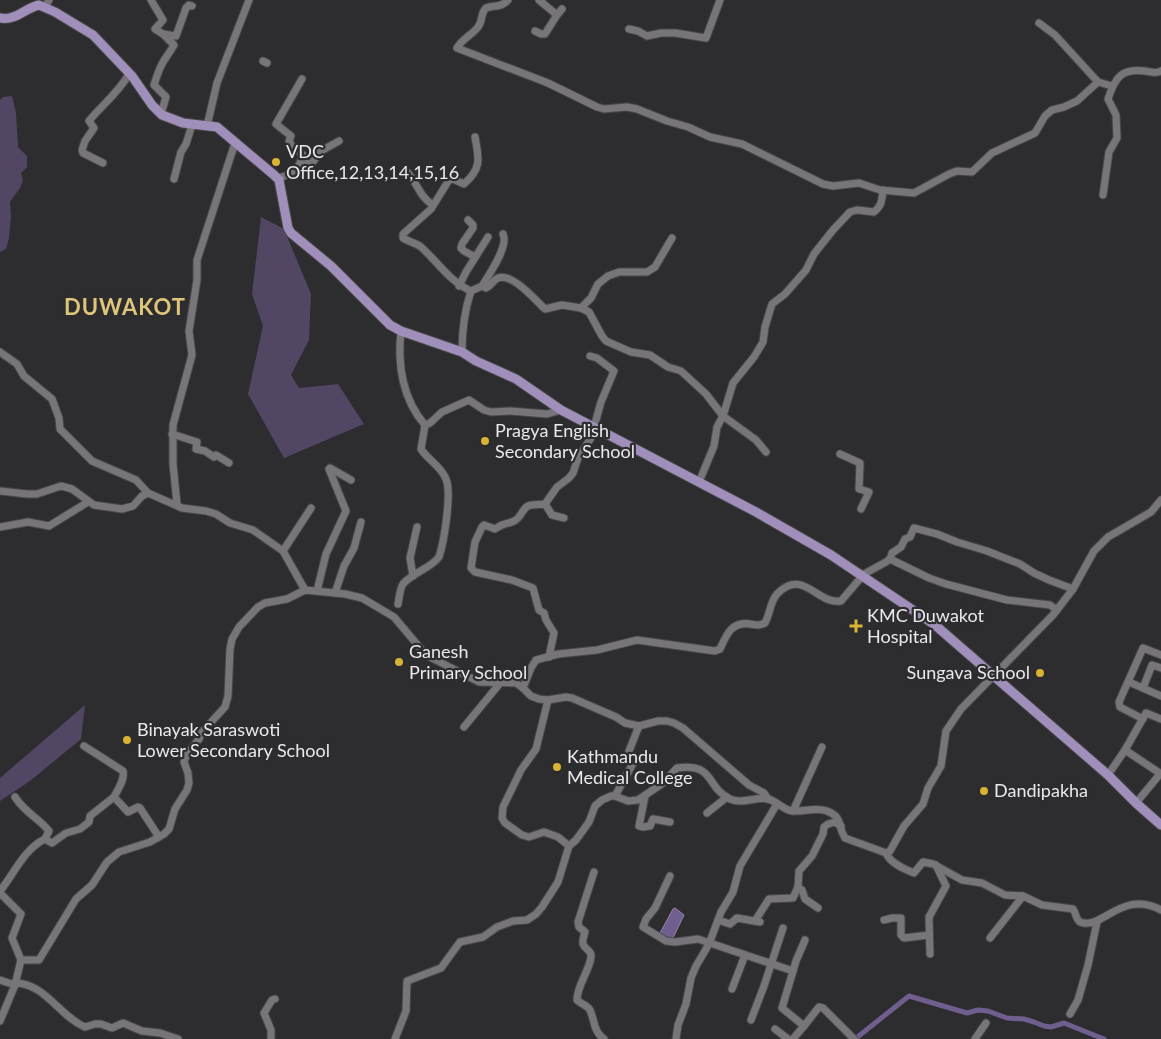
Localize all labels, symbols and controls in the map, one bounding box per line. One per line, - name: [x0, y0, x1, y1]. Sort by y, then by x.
- place label: VDC Office,12,13,14,15,16: [286, 140, 459, 183]
- marker: VDC Office,12,13,14,15,16: [270, 156, 282, 168]
- district label: DUWAKOT: [64, 293, 186, 320]
- place label: Pragya English Secondary School: [495, 419, 635, 462]
- marker: Pragya English Secondary School: [479, 435, 491, 447]
- place label: KMC Duwakot Hospital: [867, 604, 985, 647]
- marker: KMC Duwakot Hospital: [849, 619, 863, 633]
- place label: Ganesh Primary School: [409, 640, 527, 683]
- marker: Ganesh Primary School: [393, 656, 405, 668]
- place label: Sungava School: [907, 661, 1030, 683]
- marker: Sungava School: [1034, 667, 1046, 679]
- place label: Binayak Saraswoti Lower Secondary School: [137, 718, 330, 761]
- marker: Binayak Saraswoti Lower Secondary School: [121, 734, 133, 746]
- place label: Kathmandu Medical College: [567, 745, 693, 788]
- marker: Kathmandu Medical College: [551, 761, 563, 773]
- place label: Dandipakha: [994, 779, 1088, 801]
- marker: Dandipakha: [978, 785, 990, 797]

